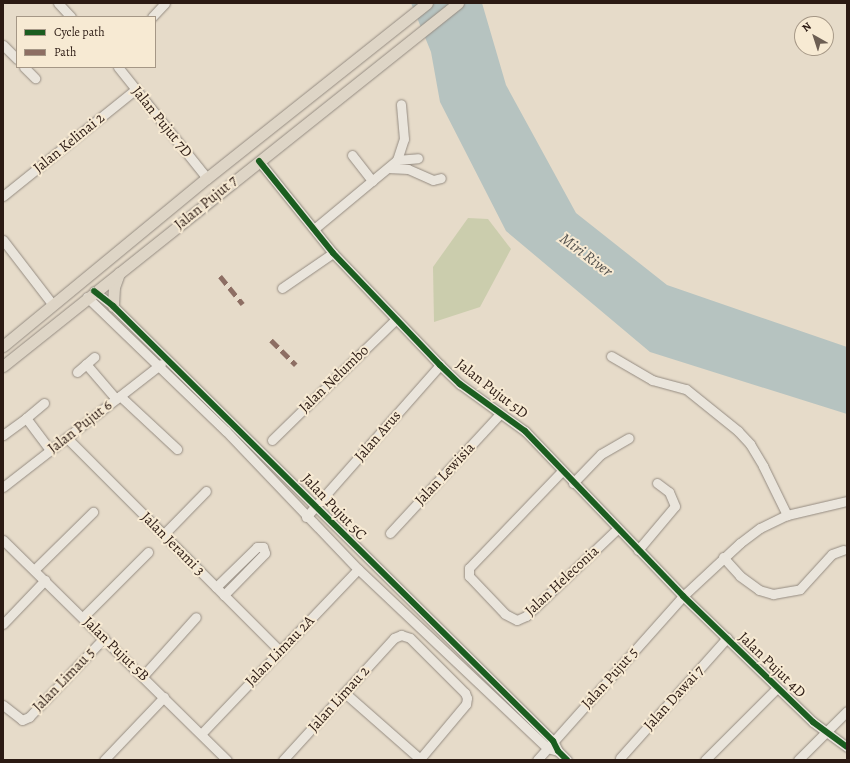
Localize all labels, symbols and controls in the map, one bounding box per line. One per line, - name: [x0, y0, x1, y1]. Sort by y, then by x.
- legend: [16, 16, 156, 68]
- north arrow: [794, 16, 834, 56]
- text: N: [799, 19, 815, 35]
- text: Cycle path: [54, 24, 105, 40]
- text: Path: [54, 44, 76, 60]
- street label: Jalan Pujut 7D: [128, 83, 196, 161]
- street label: Jalan Kelinai 2: [30, 109, 108, 177]
- street label: Jalan Pujut 7: [171, 172, 241, 234]
- water label: Miri River: [556, 229, 616, 281]
- street label: Jalan Nelumbo: [295, 341, 373, 417]
- street label: Jalan Pujut 5D: [452, 355, 532, 423]
- street label: Jalan Pujut 6: [44, 396, 116, 458]
- street label: Jalan Arus: [351, 407, 405, 465]
- street label: Jalan Lewisia: [411, 439, 479, 509]
- street label: Jalan Pujut 5C: [298, 470, 370, 544]
- street label: Jalan Jerami 3: [137, 508, 209, 580]
- street label: Jalan Heleconia: [521, 542, 603, 620]
- street label: Jalan Limau 2A: [242, 612, 318, 690]
- street label: Jalan Pujut 5B: [79, 613, 153, 685]
- street label: Jalan Pujut 4D: [735, 628, 809, 702]
- street label: Jalan Limau 5: [29, 644, 99, 716]
- street label: Jalan Pujut 5: [578, 644, 642, 712]
- street label: Jalan Limau 2: [305, 662, 373, 736]
- street label: Jalan Dawai 7: [640, 662, 708, 734]

